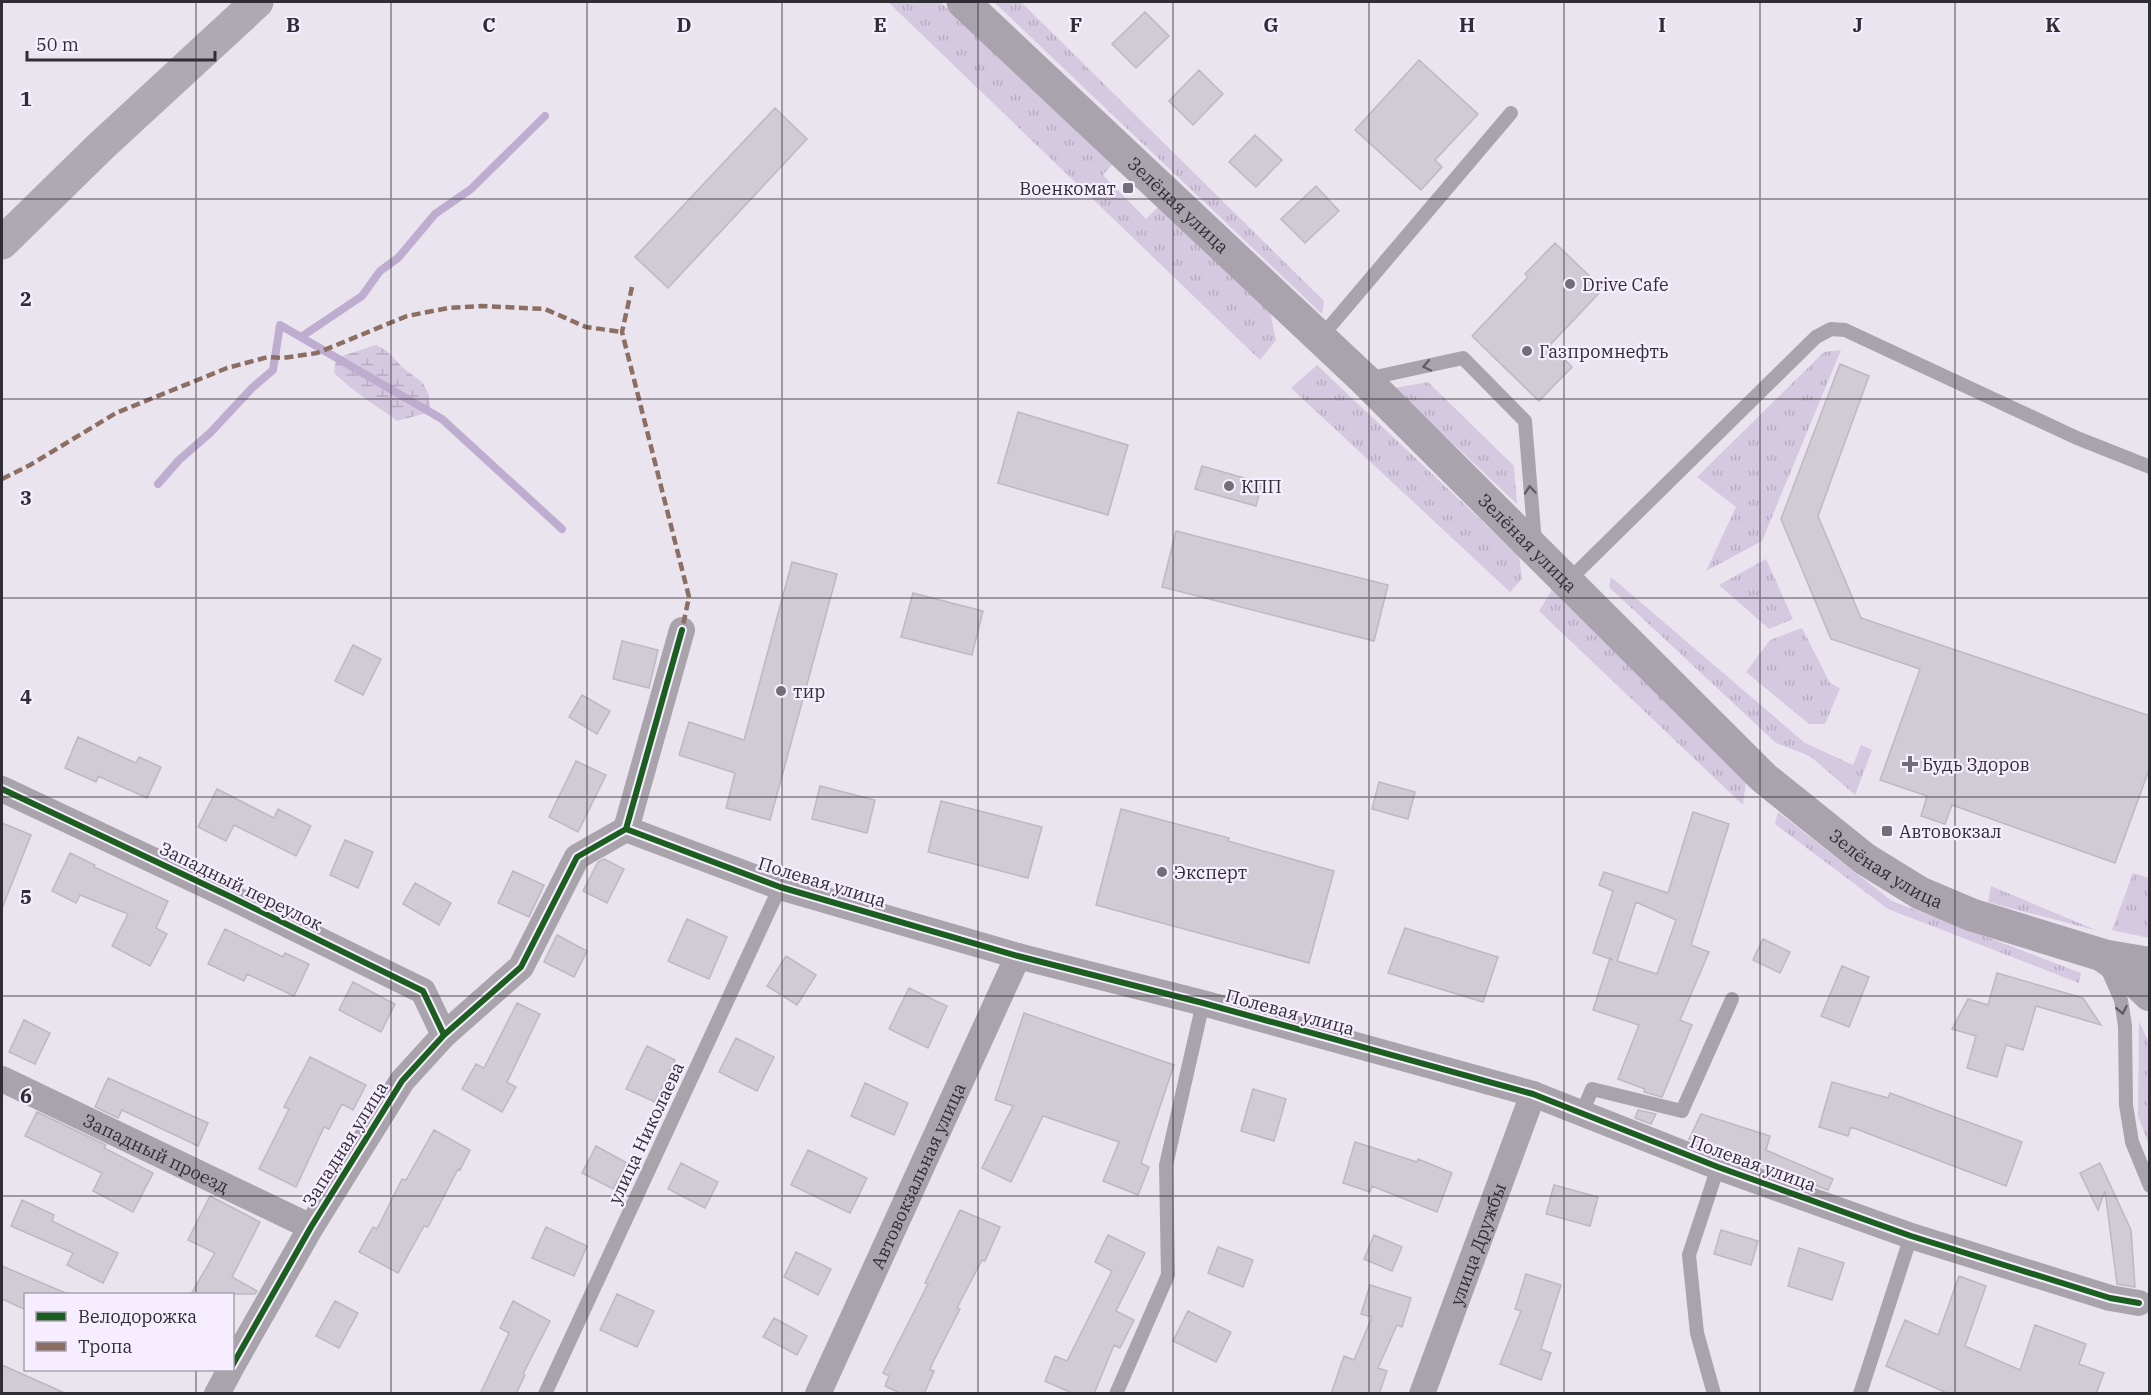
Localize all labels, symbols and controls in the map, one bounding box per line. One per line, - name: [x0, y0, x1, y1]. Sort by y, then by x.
- text: B: [286, 11, 300, 38]
- text: C: [482, 11, 496, 38]
- text: D: [676, 11, 692, 38]
- text: E: [873, 11, 887, 38]
- text: F: [1070, 11, 1082, 38]
- text: G: [1263, 11, 1279, 38]
- text: H: [1459, 11, 1475, 38]
- text: I: [1658, 11, 1666, 38]
- text: J: [1853, 11, 1863, 38]
- text: K: [2045, 11, 2061, 38]
- scale bar: [27, 24, 214, 62]
- text: 50 m: [36, 33, 79, 56]
- text: 1: [20, 85, 32, 112]
- street label: Зелёная улица: [1123, 152, 1234, 258]
- place label: Военкомат: [1019, 177, 1116, 200]
- marker: Военкомат: [1121, 181, 1135, 195]
- place label: Drive Cafe: [1582, 273, 1669, 296]
- marker: Drive Cafe: [1563, 277, 1577, 291]
- text: 2: [20, 285, 32, 312]
- place label: Газпромнефть: [1539, 340, 1669, 363]
- marker: Газпромнефть: [1520, 344, 1534, 358]
- one-way arrow: [1422, 358, 1432, 371]
- place label: КПП: [1241, 475, 1282, 498]
- marker: КПП: [1222, 479, 1236, 493]
- text: 3: [20, 484, 32, 511]
- one-way arrow: [1524, 486, 1537, 495]
- street label: Зелёная улица: [1474, 488, 1583, 597]
- place label: тир: [793, 680, 825, 703]
- text: 4: [20, 683, 32, 710]
- marker: тир: [774, 684, 788, 698]
- place label: Будь Здоров: [1922, 753, 2030, 776]
- marker: Будь Здоров: [1903, 757, 1917, 771]
- place label: Автовокзал: [1899, 820, 2002, 843]
- street label: Зелёная улица: [1825, 824, 1947, 913]
- marker: Автовокзал: [1880, 824, 1894, 838]
- street label: Западный переулок: [156, 837, 327, 936]
- street label: Полевая улица: [755, 852, 889, 912]
- place label: Эксперт: [1174, 861, 1247, 884]
- marker: Эксперт: [1155, 865, 1169, 879]
- text: 5: [20, 883, 32, 910]
- street label: Полевая улица: [1223, 984, 1357, 1040]
- one-way arrow: [2115, 1005, 2128, 1015]
- street label: улица Николаева: [603, 1058, 689, 1208]
- street label: Западная улица: [297, 1077, 393, 1211]
- street label: Автовокзальная улица: [865, 1079, 970, 1272]
- text: 6: [20, 1082, 32, 1109]
- street label: Западный проезд: [80, 1108, 233, 1198]
- street label: Полевая улица: [1687, 1129, 1819, 1197]
- street label: улица Дружбы: [1444, 1179, 1511, 1308]
- legend: [24, 1293, 234, 1371]
- text: Велодорожка: [78, 1305, 197, 1328]
- text: Тропа: [78, 1335, 133, 1358]

